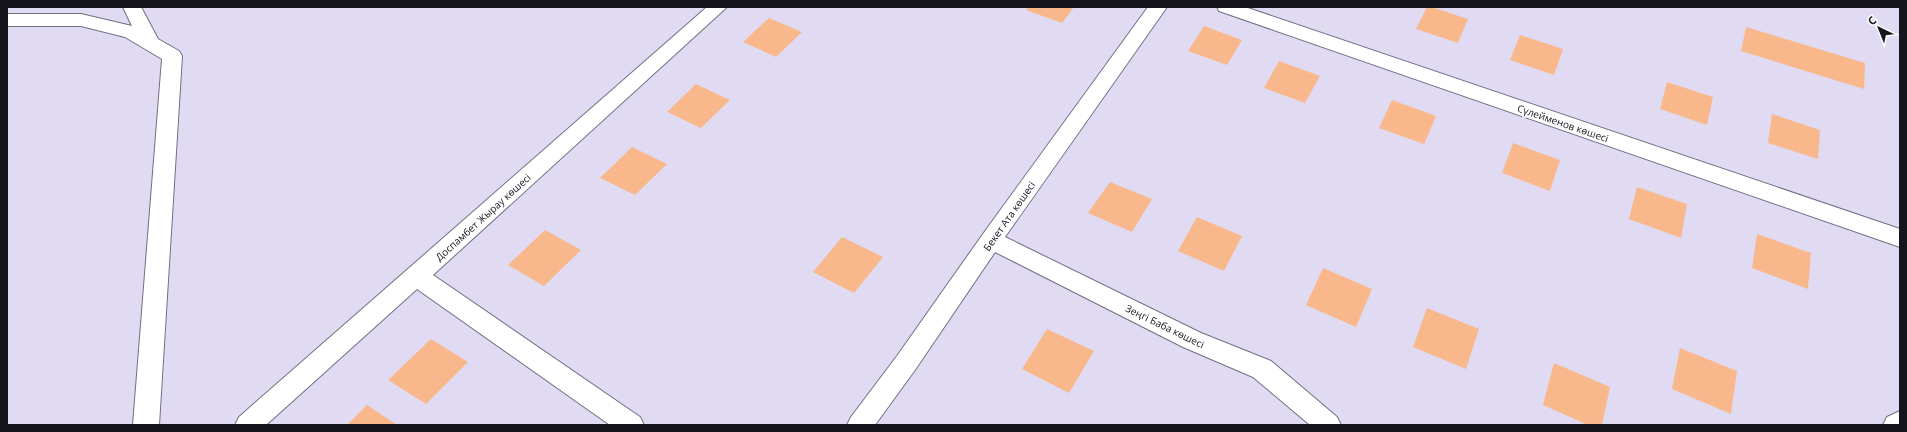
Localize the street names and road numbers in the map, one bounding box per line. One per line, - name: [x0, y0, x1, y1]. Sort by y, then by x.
- street label: Сүлейменов көшесі: [1516, 101, 1610, 145]
- street label: Доспамбет Жырау көшесі: [432, 170, 534, 264]
- street label: Бекет Ата көшесі: [980, 178, 1038, 254]
- street label: Зеңгі Баба көшесі: [1123, 301, 1207, 351]

